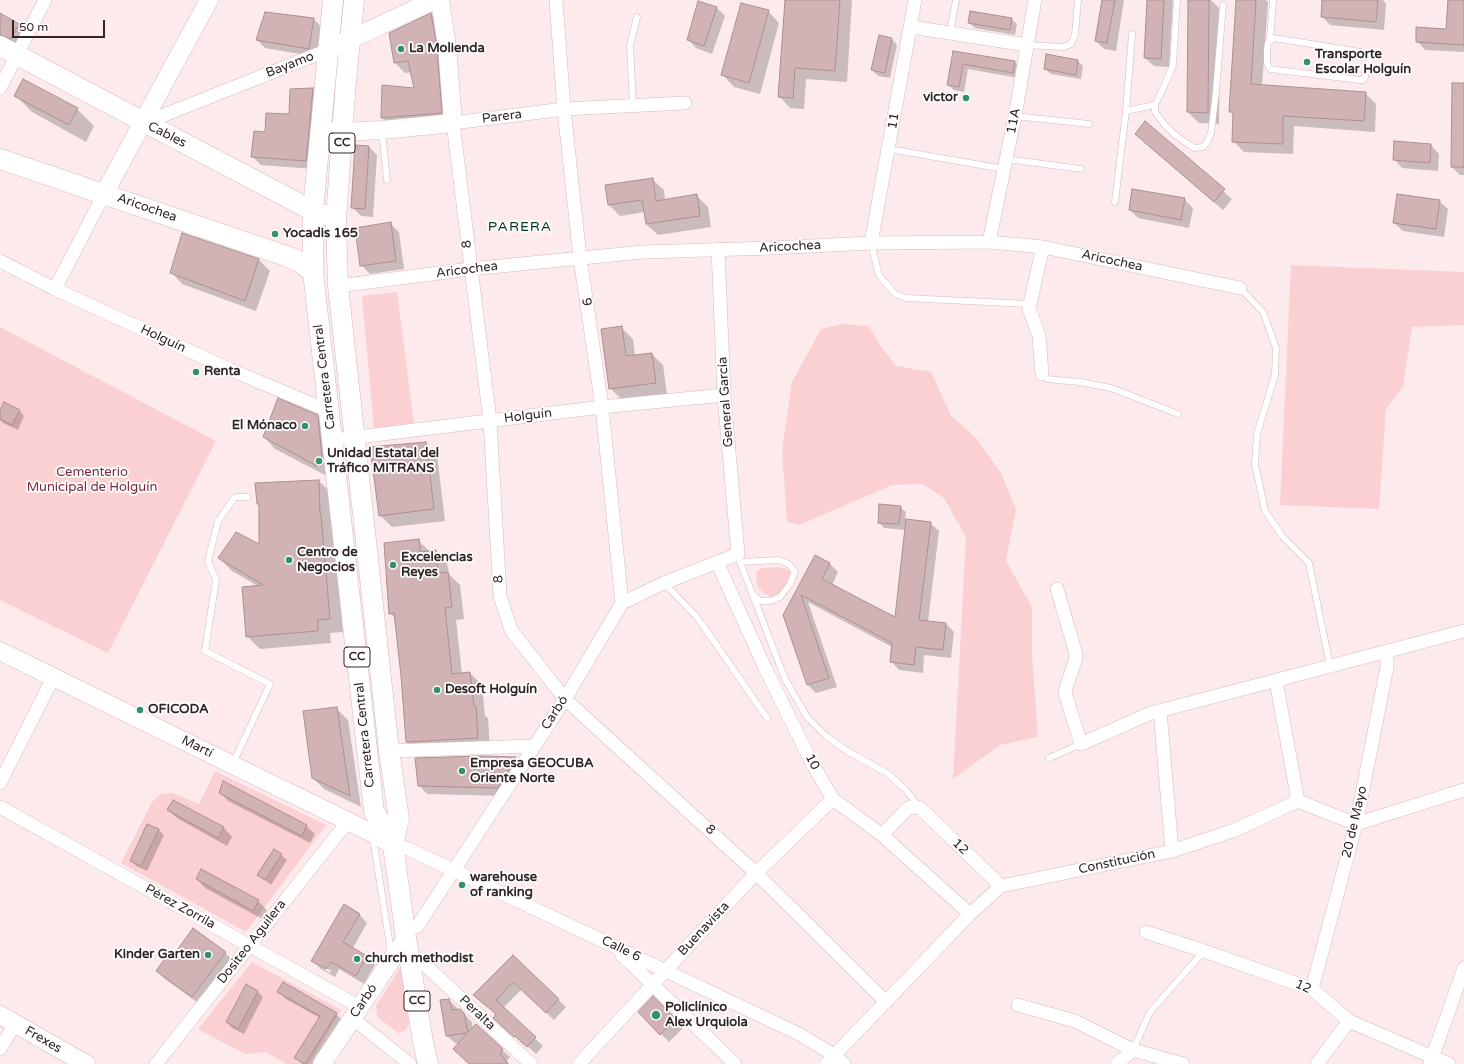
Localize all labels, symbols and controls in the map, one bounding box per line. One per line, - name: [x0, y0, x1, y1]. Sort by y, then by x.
- scale bar: [14, 12, 107, 38]
- text: 50 m: [19, 20, 48, 34]
- place label: La Molienda: [409, 41, 485, 57]
- marker: La Molienda: [396, 44, 406, 54]
- place label: Transporte Escolar Holguín: [1315, 47, 1411, 78]
- street label: Bayamo: [264, 49, 316, 81]
- marker: Transporte Escolar Holguín: [1302, 57, 1312, 67]
- place label: victor: [923, 90, 958, 106]
- marker: victor: [961, 93, 971, 103]
- street label: Parera: [481, 107, 523, 127]
- street label: 11A: [1004, 107, 1024, 135]
- street label: 11: [885, 112, 903, 130]
- street label: Cables: [145, 119, 189, 151]
- road number: CC: [329, 133, 355, 153]
- street label: Aricochea: [115, 191, 179, 225]
- district label: PARERA: [488, 219, 552, 235]
- place label: Yocadis 165: [283, 226, 358, 242]
- marker: Yocadis 165: [270, 229, 280, 239]
- street label: Aricochea: [759, 238, 821, 256]
- street label: 8: [459, 239, 475, 249]
- street label: Aricochea: [1080, 247, 1144, 275]
- street label: Aricochea: [435, 258, 499, 282]
- street label: 9: [578, 297, 594, 307]
- street label: Holguín: [138, 322, 188, 356]
- street label: Carretera Central: [311, 324, 339, 430]
- street label: General García: [715, 356, 737, 448]
- place label: Renta: [204, 364, 241, 380]
- marker: Renta: [191, 367, 201, 377]
- street label: Holguín: [503, 405, 553, 427]
- place label: El Mónaco: [232, 418, 297, 434]
- marker: El Mónaco: [300, 421, 310, 431]
- place label: Unidad Estatal del Tráfico MITRANS: [327, 446, 439, 477]
- marker: Unidad Estatal del Tráfico MITRANS: [314, 456, 324, 466]
- park label: Cementerio Municipal de Holguín: [27, 465, 157, 496]
- place label: Centro de Negocios: [297, 545, 358, 576]
- place label: Excelencias Reyes: [401, 550, 473, 581]
- marker: Centro de Negocios: [284, 555, 294, 565]
- marker: Excelencias Reyes: [388, 560, 398, 570]
- street label: 8: [491, 575, 507, 583]
- road number: CC: [344, 647, 370, 667]
- street label: Carretera Central: [352, 682, 378, 788]
- place label: Desoft Holguín: [445, 682, 537, 698]
- marker: Desoft Holguín: [432, 685, 442, 695]
- street label: Carbó: [538, 693, 572, 733]
- place label: OFICODA: [148, 702, 209, 718]
- marker: OFICODA: [135, 705, 145, 715]
- street label: Martí: [179, 733, 215, 761]
- street label: 10: [801, 751, 823, 773]
- place label: Empresa GEOCUBA Oriente Norte: [470, 756, 594, 787]
- marker: Empresa GEOCUBA Oriente Norte: [457, 766, 467, 776]
- street label: 20 de Mayo: [1339, 785, 1371, 859]
- street label: 8: [702, 821, 718, 839]
- street label: 12: [949, 836, 971, 858]
- street label: Constitución: [1077, 846, 1157, 878]
- place label: warehouse of ranking: [470, 870, 537, 901]
- marker: warehouse of ranking: [457, 880, 467, 890]
- street label: Pérez Zorrila: [142, 881, 218, 933]
- street label: Dositeo Aguilera: [214, 897, 290, 987]
- street label: Buenavista: [675, 899, 733, 959]
- street label: Calle 6: [599, 933, 643, 965]
- place label: Kinder Garten: [114, 947, 200, 963]
- marker: Kinder Garten: [203, 950, 213, 960]
- place label: church methodist: [365, 951, 473, 967]
- marker: church methodist: [352, 954, 362, 964]
- street label: 12: [1292, 977, 1314, 997]
- street label: Carbó: [347, 981, 381, 1021]
- road number: CC: [404, 991, 430, 1011]
- street label: Peralta: [456, 992, 498, 1034]
- place label: Policlínico Alex Urquiola: [665, 1000, 748, 1031]
- marker: Policlínico Alex Urquiola: [650, 1009, 662, 1021]
- street label: Frexes: [22, 1023, 64, 1057]

